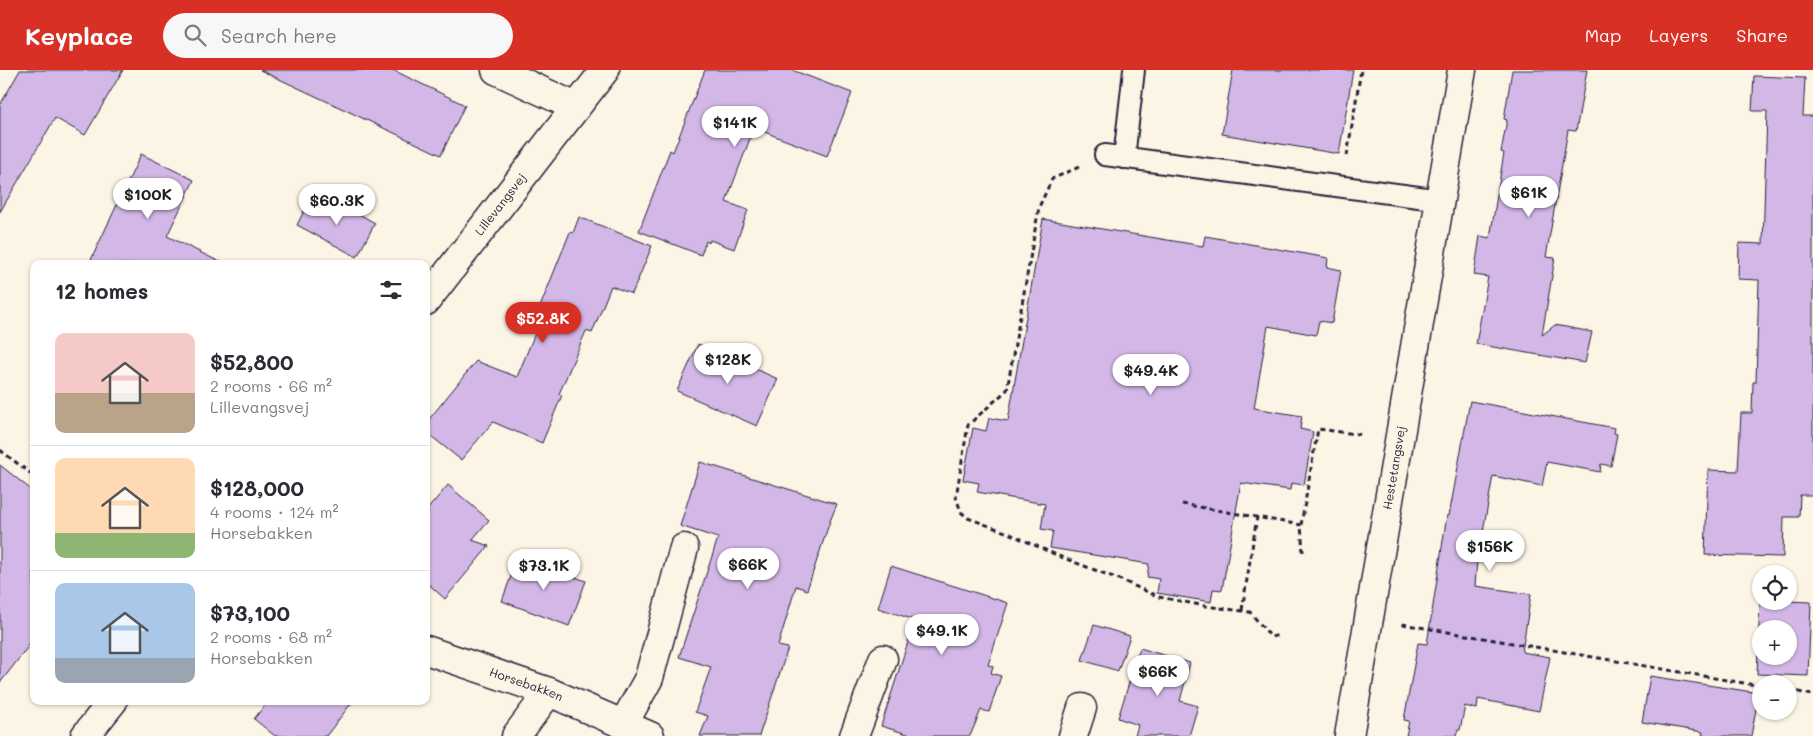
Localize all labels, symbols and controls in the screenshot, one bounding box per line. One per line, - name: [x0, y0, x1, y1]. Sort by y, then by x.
- search box: [163, 13, 513, 58]
- text: Keyplace: [25, 20, 133, 51]
- icon: search: [181, 21, 209, 49]
- text: Search here: [221, 23, 337, 48]
- text: Map: [1585, 23, 1621, 47]
- text: Layers: [1649, 23, 1708, 47]
- text: Share: [1736, 23, 1788, 47]
- pin: $141K: [700, 106, 770, 148]
- text: $141K: [713, 111, 757, 132]
- street label: Lillevangsvej: [471, 170, 529, 238]
- pin: $61K: [1499, 176, 1559, 218]
- pin: $100K: [113, 178, 183, 220]
- text: $61K: [1510, 181, 1548, 202]
- text: $100K: [124, 183, 172, 204]
- pin: $60.3K: [296, 184, 378, 226]
- text: $60.3K: [310, 189, 364, 210]
- icon: filters: [377, 276, 405, 304]
- text: 12 homes: [55, 277, 148, 304]
- pin: $52.8K: [502, 302, 584, 344]
- text: $52.8K: [516, 307, 570, 328]
- pin: $128K: [693, 342, 763, 385]
- text: $52,800: [210, 348, 293, 375]
- text: $128K: [705, 348, 751, 369]
- icon: home: [95, 353, 155, 413]
- pin: $49.4K: [1110, 354, 1192, 396]
- text: $49.4K: [1123, 359, 1179, 380]
- text: 2 rooms · 66 m²: [210, 375, 332, 396]
- text: Lillevangsvej: [210, 396, 309, 417]
- street label: Hestetangsvej: [1379, 425, 1408, 511]
- text: $128,000: [210, 474, 304, 501]
- icon: home: [95, 478, 155, 538]
- text: 4 rooms · 124 m²: [210, 501, 339, 522]
- text: Horsebakken: [210, 522, 313, 543]
- pin: $156K: [1455, 530, 1525, 572]
- text: $156K: [1467, 535, 1513, 556]
- pin: $73.1K: [503, 548, 585, 591]
- pin: $66K: [718, 548, 778, 590]
- text: $66K: [728, 553, 768, 574]
- text: $73.1K: [519, 554, 569, 575]
- map controls: [1752, 565, 1797, 720]
- button: locate: [1752, 565, 1797, 610]
- text: $73,100: [210, 599, 290, 626]
- icon: home: [95, 603, 155, 663]
- pin: $49.1K: [901, 614, 983, 656]
- text: $49.1K: [916, 619, 968, 640]
- button: +: [1752, 620, 1797, 665]
- text: 2 rooms · 68 m²: [210, 626, 332, 647]
- text: Horsebakken: [210, 647, 313, 668]
- pin: $66K: [1128, 654, 1188, 697]
- text: $66K: [1138, 660, 1178, 681]
- street label: Horsebakken: [488, 663, 566, 704]
- button: −: [1752, 675, 1797, 720]

